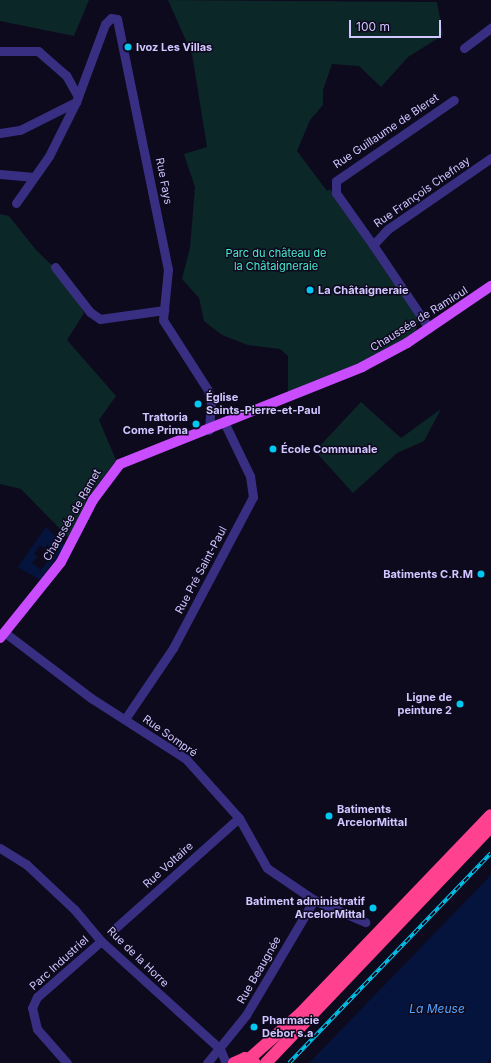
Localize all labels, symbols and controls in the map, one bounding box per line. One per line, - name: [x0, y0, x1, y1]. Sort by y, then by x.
- scale bar: [351, 12, 443, 38]
- text: 100 m: [356, 19, 390, 34]
- place label: Ivoz Les Villas: [136, 40, 212, 54]
- marker: Ivoz Les Villas: [123, 42, 133, 52]
- street label: Rue Guillaume de Bleret: [331, 91, 441, 171]
- street label: Rue François Chefnay: [371, 154, 473, 230]
- street label: Rue Fays: [153, 157, 175, 205]
- park label: Parc du château de la Châtaigneraie: [226, 247, 326, 273]
- place label: La Châtaigneraie: [318, 283, 409, 297]
- street label: Chaussée de Ramioul: [368, 284, 470, 354]
- marker: La Châtaigneraie: [305, 285, 315, 295]
- place label: Église Saints-Pierre-et-Paul: [206, 391, 321, 417]
- marker: Église Saints-Pierre-et-Paul: [193, 399, 203, 409]
- place label: Trattoria Come Prima: [123, 411, 188, 437]
- marker: Trattoria Come Prima: [191, 419, 201, 429]
- place label: École Communale: [281, 442, 378, 456]
- marker: École Communale: [268, 444, 278, 454]
- street label: Chaussée de Ramet: [40, 467, 104, 563]
- street label: Rue Pré Saint-Paul: [172, 524, 230, 616]
- place label: Batiments C.R.M: [383, 567, 473, 581]
- marker: Batiments C.R.M: [476, 569, 486, 579]
- place label: Ligne de peinture 2: [398, 691, 452, 717]
- marker: Ligne de peinture 2: [455, 699, 465, 709]
- street label: Rue Sompré: [140, 712, 200, 760]
- place label: Batiments ArcelorMittal: [337, 803, 407, 829]
- marker: Batiments ArcelorMittal: [324, 811, 334, 821]
- street label: Rue Voltaire: [140, 839, 196, 891]
- place label: Batiment administratif ArcelorMittal: [246, 895, 365, 921]
- marker: Batiment administratif ArcelorMittal: [368, 903, 378, 913]
- street label: Rue de la Horre: [104, 924, 172, 990]
- street label: Parc Industriel: [27, 933, 91, 993]
- street label: Rue Beaugnée: [234, 934, 284, 1006]
- water label: La Meuse: [409, 1002, 465, 1016]
- place label: Pharmacie Debor s.a: [262, 1014, 319, 1040]
- marker: Pharmacie Debor s.a: [249, 1022, 259, 1032]

